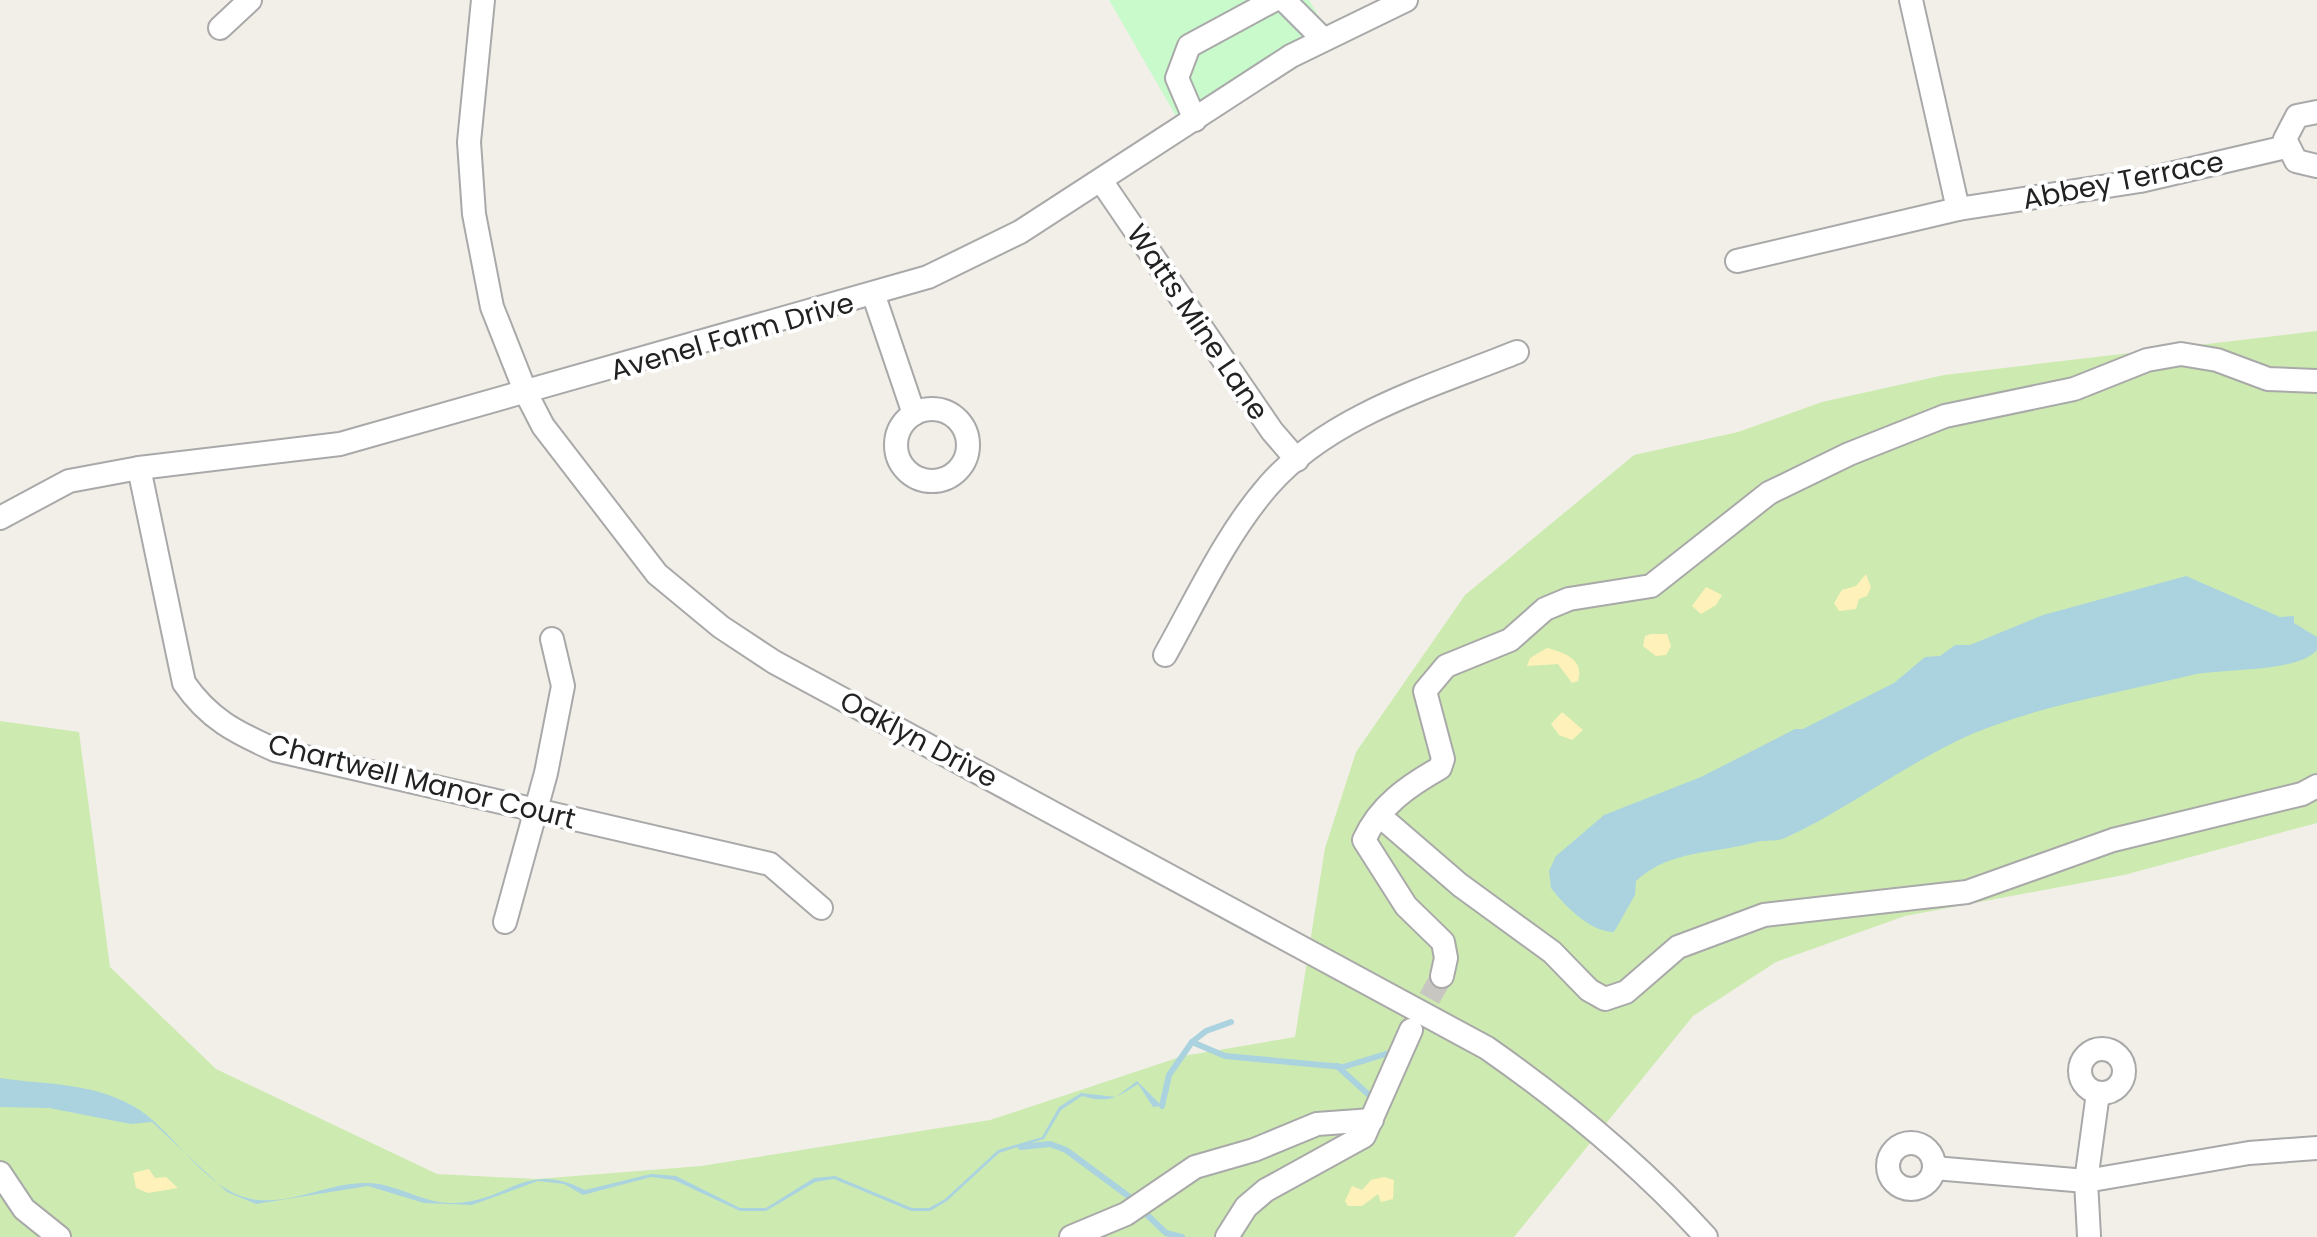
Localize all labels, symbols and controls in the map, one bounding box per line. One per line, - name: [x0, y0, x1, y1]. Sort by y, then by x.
- street label: Abbey Terrace: [2019, 142, 2227, 219]
- street label: Watts Mine Lane: [1117, 217, 1278, 428]
- street label: Avenel Farm Drive: [606, 283, 858, 390]
- street label: Oaklyn Drive: [833, 681, 1005, 797]
- street label: Chartwell Manor Court: [264, 724, 580, 839]

